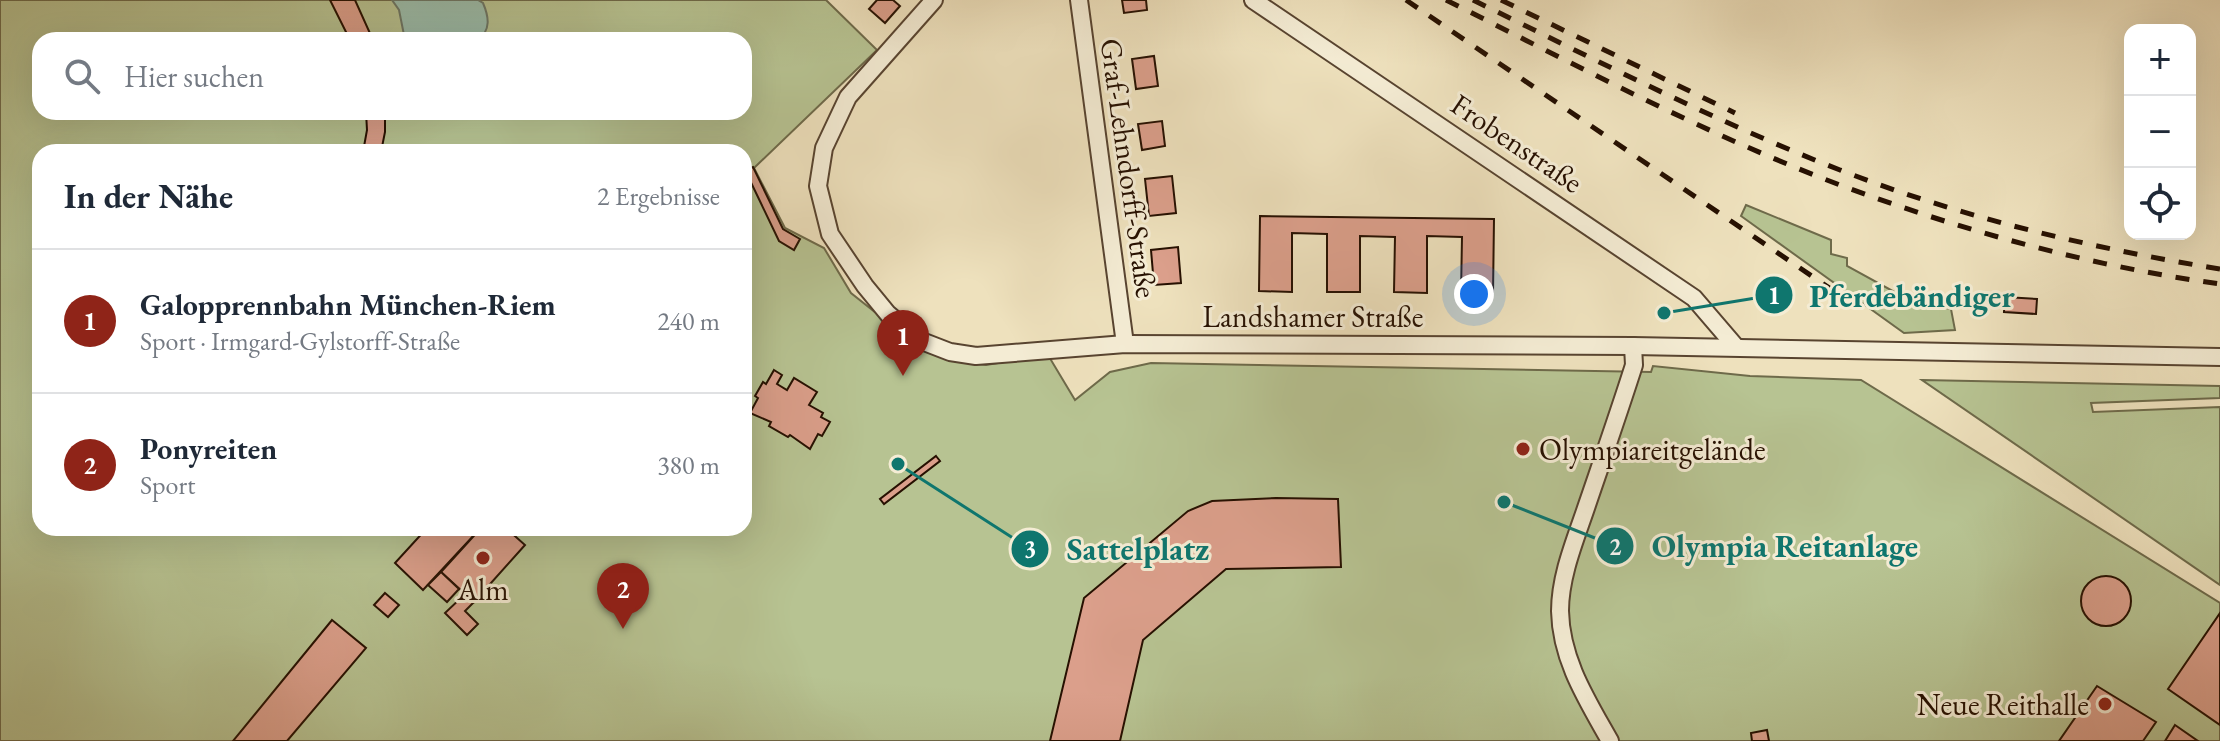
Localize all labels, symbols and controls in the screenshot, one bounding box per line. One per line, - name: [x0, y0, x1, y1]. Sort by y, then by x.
- map controls: [2124, 24, 2196, 240]
- button: +: [2124, 24, 2196, 96]
- search box: [32, 32, 752, 120]
- street label: Graf-Lehndorff-Straße: [1091, 36, 1167, 300]
- icon: search: [60, 54, 104, 98]
- text: Hier suchen: [124, 57, 264, 96]
- street label: Frobenstraße: [1443, 85, 1591, 201]
- button: −: [2124, 96, 2196, 168]
- button: locate: [2124, 168, 2196, 240]
- text: In der Nähe: [64, 174, 233, 218]
- text: 2 Ergebnisse: [597, 179, 720, 213]
- callout: Pferdebändiger: [1754, 267, 2031, 323]
- your location: [1454, 274, 1494, 314]
- text: Pferdebändiger: [1809, 275, 2015, 317]
- text: 1: [1768, 280, 1780, 311]
- text: Galopprennbahn München-Riem: [140, 285, 556, 324]
- street label: Landshamer Straße: [1203, 297, 1423, 336]
- text: 1: [83, 304, 97, 338]
- text: 240 m: [657, 304, 720, 338]
- pin: 1: [877, 310, 929, 376]
- text: Sport · Irmgard-Gylstorff-Straße: [140, 324, 460, 358]
- text: Ponyreiten: [140, 429, 277, 468]
- place label: Olympiareitgelände: [1539, 430, 1766, 469]
- marker: Olympiareitgelände: [1514, 440, 1532, 458]
- text: 2: [83, 448, 97, 482]
- text: 380 m: [657, 448, 720, 482]
- text: Sport: [140, 468, 195, 502]
- callout: Olympia Reitanlage: [1595, 518, 1934, 574]
- callout: Sattelplatz: [1010, 521, 1225, 577]
- text: Olympia Reitanlage: [1652, 525, 1918, 567]
- text: Sattelplatz: [1067, 528, 1209, 570]
- text: 2: [1609, 531, 1622, 562]
- text: 3: [1024, 533, 1036, 564]
- marker: Alm: [474, 549, 492, 567]
- pin: 2: [597, 563, 649, 629]
- place label: Alm: [456, 570, 509, 609]
- place label: Neue Reithalle: [1917, 685, 2089, 724]
- marker: Neue Reithalle: [2096, 695, 2114, 713]

